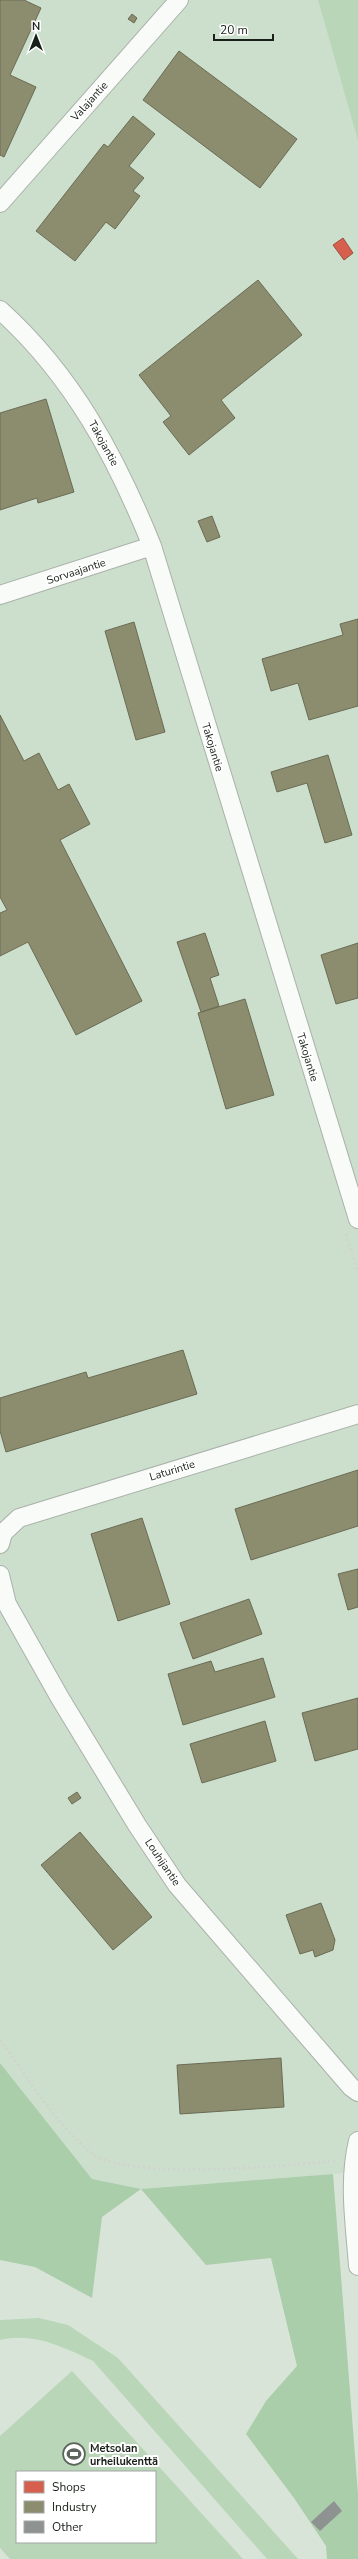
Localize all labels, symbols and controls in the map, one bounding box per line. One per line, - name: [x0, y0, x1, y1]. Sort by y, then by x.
- north arrow: [16, 16, 56, 56]
- scale bar: [214, 16, 273, 42]
- text: N: [32, 19, 40, 34]
- text: 20 m: [220, 22, 248, 38]
- street label: Valajantie: [67, 78, 111, 125]
- street label: Takojantie: [85, 418, 122, 469]
- street label: Sorvaajantie: [45, 555, 108, 588]
- street label: Takojantie: [198, 721, 227, 773]
- street label: Takojantie: [293, 1031, 322, 1083]
- street label: Laturintie: [148, 1456, 197, 1484]
- street label: Louhijantie: [141, 1836, 184, 1889]
- sports icon: Metsolan urheilukenttä: [61, 2441, 87, 2467]
- place label: Metsolan urheilukenttä: [90, 2441, 158, 2469]
- legend: [16, 2471, 156, 2543]
- text: Shops: [52, 2479, 86, 2495]
- text: Industry: [52, 2499, 97, 2515]
- text: Other: [52, 2519, 84, 2535]

